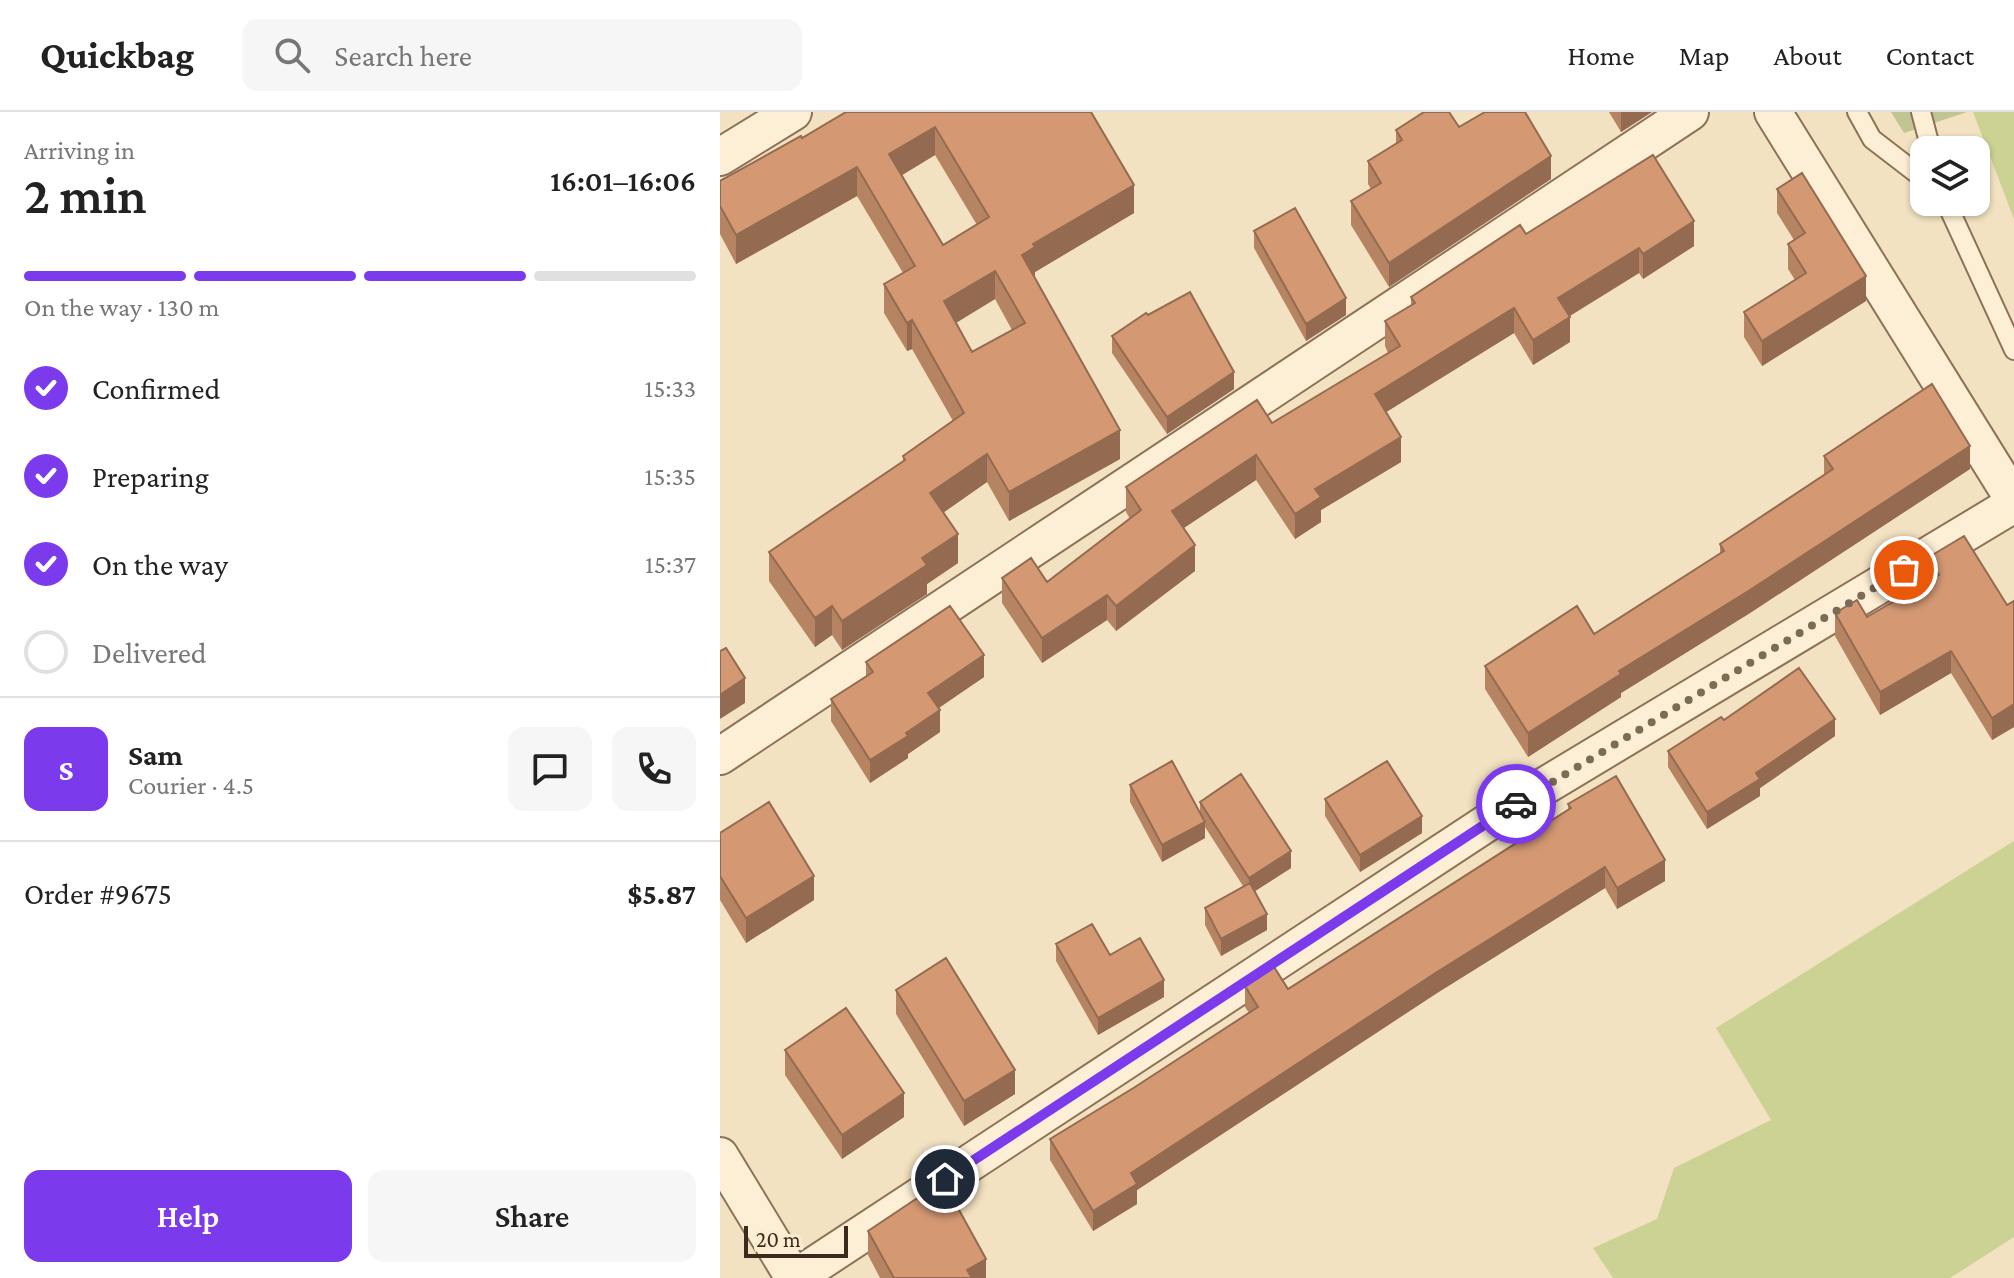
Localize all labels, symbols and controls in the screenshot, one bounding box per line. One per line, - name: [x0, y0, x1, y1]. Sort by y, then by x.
- search box: [242, 19, 802, 91]
- icon: search: [270, 33, 314, 77]
- text: Quickbag: [40, 34, 194, 76]
- text: Search here: [334, 39, 472, 72]
- text: Home: [1568, 40, 1635, 71]
- text: Map: [1679, 40, 1730, 71]
- text: About: [1774, 40, 1842, 71]
- text: Contact: [1886, 40, 1974, 71]
- text: Arriving in: [24, 136, 135, 165]
- map controls: [1910, 136, 1990, 216]
- button: layers: [1910, 136, 1990, 216]
- text: 16:01–16:06: [550, 164, 696, 197]
- text: 2 min: [24, 166, 147, 224]
- text: On the way · 130 m: [24, 293, 219, 322]
- icon: check: [24, 366, 68, 410]
- text: Confirmed: [92, 372, 220, 405]
- text: 15:33: [645, 374, 696, 403]
- icon: check: [24, 454, 68, 498]
- text: Preparing: [92, 460, 209, 493]
- text: 15:35: [645, 462, 696, 491]
- pin: [1870, 536, 1938, 604]
- icon: check: [24, 542, 68, 586]
- text: On the way: [92, 548, 228, 581]
- icon: bag: [1882, 548, 1926, 592]
- text: 15:37: [645, 550, 696, 579]
- text: Delivered: [92, 636, 207, 669]
- button: chat: [508, 727, 592, 811]
- button: phone: [612, 727, 696, 811]
- text: Sam: [128, 738, 183, 771]
- text: S: [59, 753, 74, 786]
- courier: [1476, 764, 1556, 844]
- text: Courier · 4.5: [128, 771, 254, 800]
- icon: car: [1494, 782, 1538, 826]
- text: Order #9675: [24, 877, 172, 910]
- text: $5.87: [627, 877, 696, 910]
- pin: [911, 1145, 979, 1213]
- icon: home: [923, 1157, 967, 1201]
- button: Help: [24, 1170, 352, 1262]
- button: Share: [368, 1170, 696, 1262]
- scale bar: [744, 1222, 848, 1258]
- text: 20 m: [756, 1227, 801, 1252]

